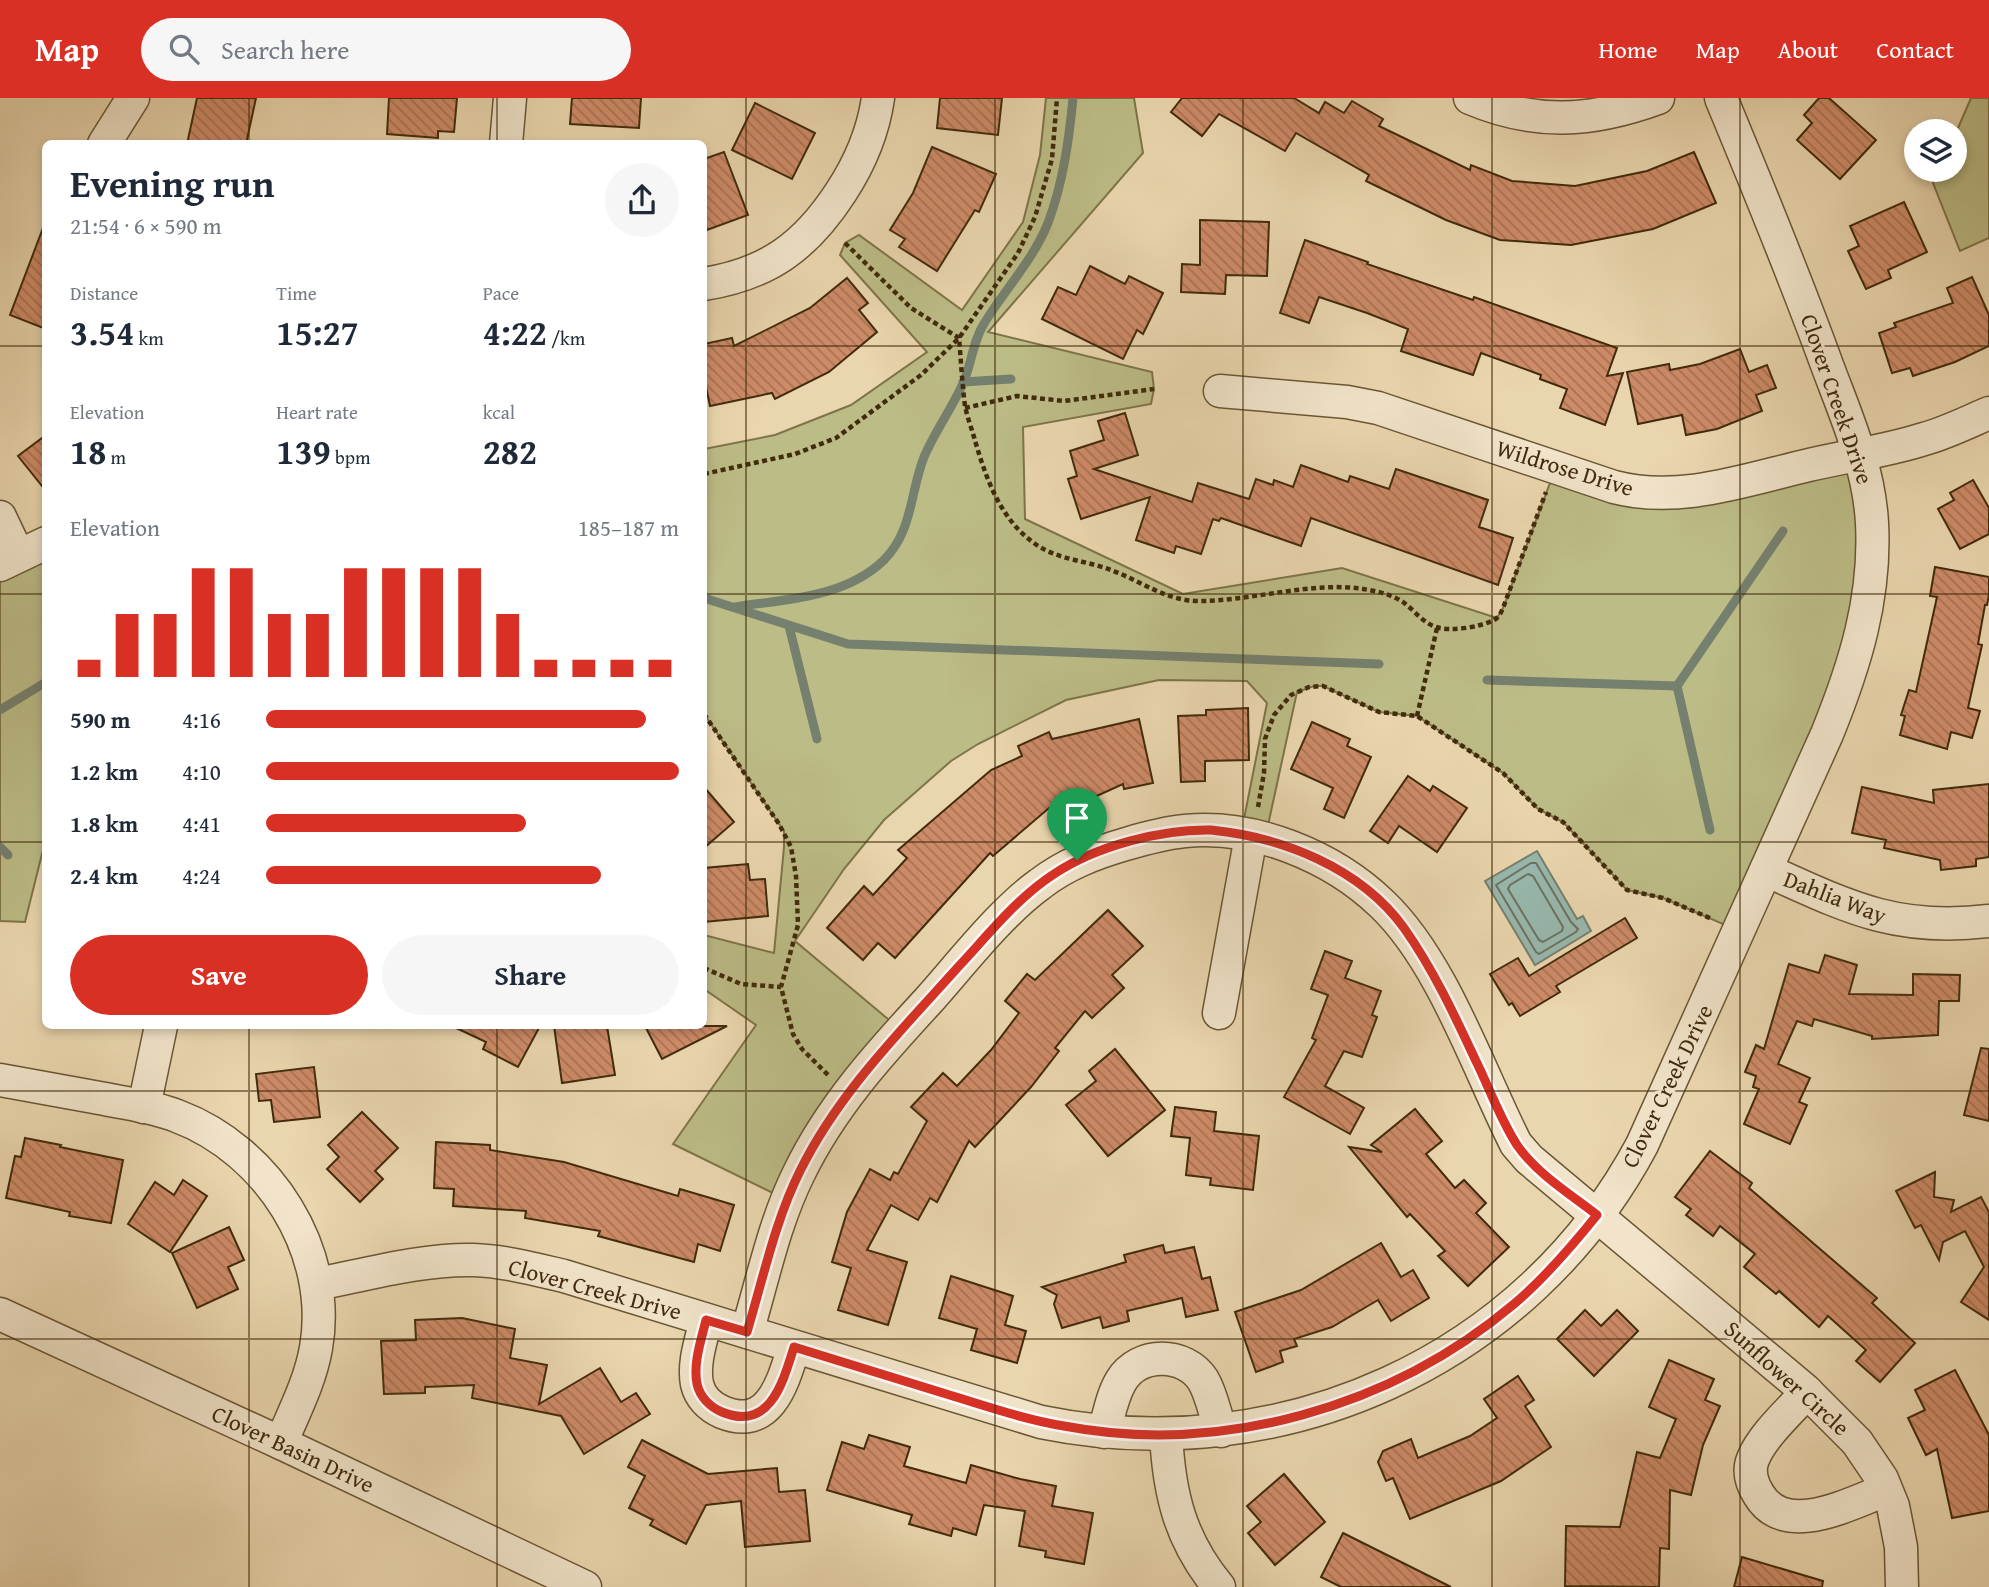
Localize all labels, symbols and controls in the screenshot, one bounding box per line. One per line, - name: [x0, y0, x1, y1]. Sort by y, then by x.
- search box: [141, 18, 631, 81]
- text: Map: [35, 25, 99, 73]
- icon: search: [165, 30, 203, 68]
- text: Search here: [221, 30, 349, 69]
- text: Home: [1599, 32, 1658, 67]
- text: Map: [1696, 32, 1740, 67]
- text: About: [1778, 32, 1838, 67]
- text: Contact: [1876, 32, 1954, 67]
- map controls: [1904, 119, 1967, 182]
- button: layers: [1904, 119, 1967, 182]
- text: Evening run: [70, 155, 274, 211]
- button: share: [605, 163, 679, 237]
- text: 21:54 · 6 × 590 m: [70, 209, 222, 242]
- text: Distance: [70, 279, 138, 307]
- text: Time: [276, 279, 317, 307]
- text: Pace: [483, 279, 519, 307]
- text: 3.54: [70, 307, 134, 358]
- text: 15:27: [276, 307, 359, 358]
- text: 4:22: [483, 307, 547, 358]
- street label: Clover Creek Drive: [1793, 309, 1882, 488]
- text: km: [134, 324, 164, 352]
- text: /km: [547, 324, 585, 352]
- text: Elevation: [70, 398, 144, 426]
- text: Heart rate: [276, 398, 358, 426]
- text: kcal: [483, 398, 515, 426]
- text: 18: [70, 426, 106, 477]
- text: 139: [276, 426, 331, 477]
- text: 282: [483, 426, 537, 477]
- street label: Wildrose Drive: [1492, 431, 1638, 504]
- text: m: [106, 443, 126, 471]
- text: bpm: [331, 443, 371, 471]
- text: Elevation: [70, 511, 160, 544]
- text: 185–187 m: [578, 511, 679, 544]
- text: 590 m: [70, 703, 131, 736]
- text: 4:16: [182, 703, 221, 736]
- text: 1.2 km: [70, 755, 138, 788]
- text: 4:10: [182, 755, 221, 788]
- pin: [1047, 788, 1107, 860]
- icon: arrive: [1058, 799, 1096, 837]
- text: 1.8 km: [70, 807, 138, 840]
- text: 4:41: [182, 807, 221, 840]
- text: 2.4 km: [70, 859, 138, 892]
- text: 4:24: [182, 859, 221, 892]
- street label: Dahlia Way: [1779, 862, 1892, 931]
- button: Save: [70, 935, 368, 1015]
- button: Share: [382, 935, 679, 1015]
- street label: Clover Creek Drive: [1613, 999, 1720, 1173]
- street label: Clover Creek Drive: [505, 1250, 685, 1327]
- street label: Sunflower Circle: [1718, 1312, 1857, 1443]
- street label: Clover Basin Drive: [207, 1396, 380, 1501]

